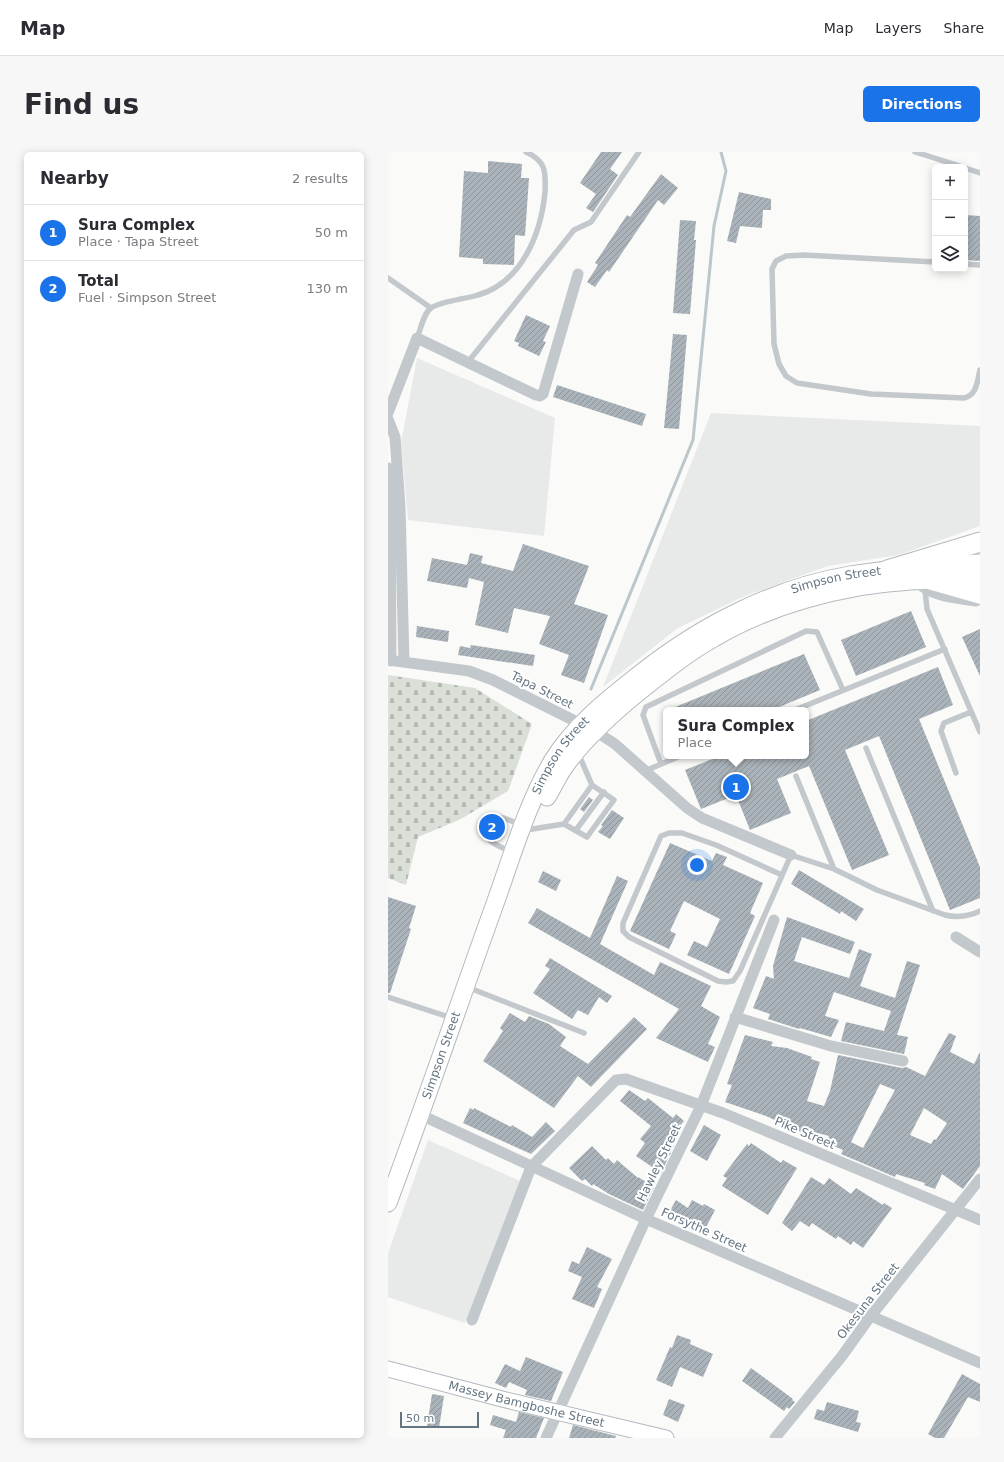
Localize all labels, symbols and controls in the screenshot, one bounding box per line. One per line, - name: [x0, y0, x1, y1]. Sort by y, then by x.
- text: Map: [20, 17, 65, 39]
- text: Map: [824, 20, 853, 36]
- text: Layers: [875, 20, 922, 36]
- text: Share: [944, 20, 984, 36]
- button: Directions: [863, 86, 980, 122]
- text: Find us: [24, 88, 139, 121]
- map controls: [932, 164, 968, 272]
- button: +: [932, 164, 968, 200]
- text: Nearby: [40, 168, 109, 188]
- text: 2 results: [292, 171, 348, 186]
- button: −: [932, 200, 968, 236]
- text: Sura Complex: [78, 216, 195, 234]
- text: 1: [48, 225, 58, 240]
- text: 50 m: [315, 225, 348, 240]
- text: Place · Tapa Street: [78, 234, 199, 249]
- button: layers: [932, 236, 968, 272]
- text: Total: [78, 272, 119, 290]
- text: 2: [48, 281, 58, 296]
- text: 130 m: [306, 281, 348, 296]
- text: Fuel · Simpson Street: [78, 290, 216, 305]
- street label: Simpson Street: [789, 564, 882, 597]
- street label: Tapa Street: [508, 668, 576, 712]
- popup: [663, 707, 809, 759]
- street label: Simpson Street: [529, 713, 592, 797]
- text: Sura Complex: [678, 717, 794, 735]
- text: Place: [678, 735, 712, 750]
- pin: 1: [723, 772, 749, 802]
- pin: 2: [479, 812, 505, 842]
- your location: [687, 855, 707, 875]
- street label: Simpson Street: [419, 1009, 463, 1101]
- street label: Pike Street: [773, 1114, 838, 1152]
- street label: Hawley Street: [634, 1122, 684, 1204]
- street label: Forsythe Street: [659, 1205, 749, 1255]
- street label: Okesuna Street: [834, 1260, 902, 1342]
- street label: Massey Bamgboshe Street: [447, 1378, 606, 1430]
- scale bar: [400, 1410, 479, 1429]
- text: 50 m: [406, 1412, 434, 1425]

